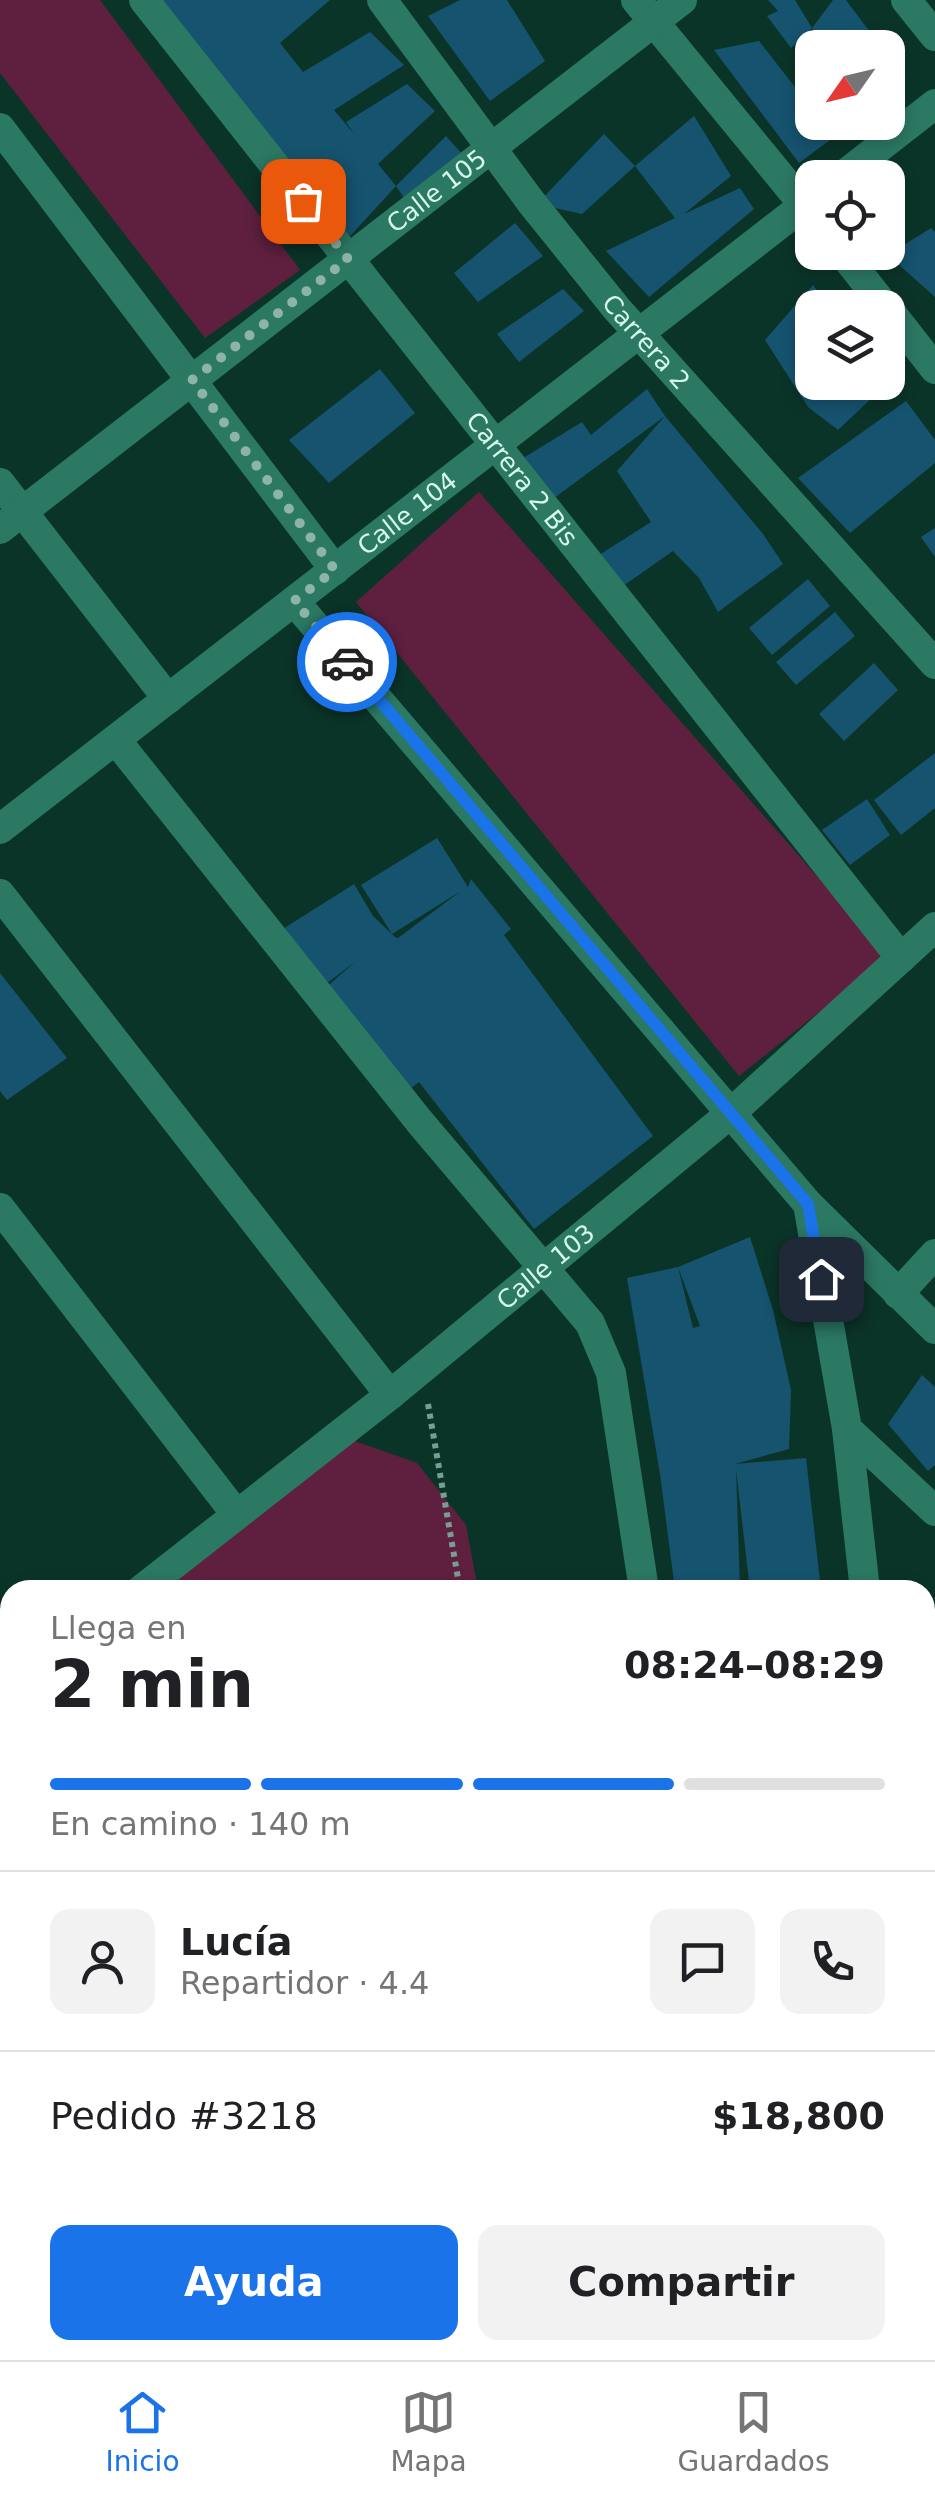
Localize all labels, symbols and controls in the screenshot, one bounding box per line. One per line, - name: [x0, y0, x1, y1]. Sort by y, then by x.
- north arrow: [795, 30, 905, 140]
- map controls: [795, 30, 905, 400]
- street label: Calle 105: [381, 143, 492, 238]
- pin: [261, 159, 346, 244]
- button: locate: [795, 160, 905, 270]
- icon: bag: [276, 174, 331, 229]
- street label: Carrera 2: [596, 288, 696, 395]
- button: layers: [795, 290, 905, 400]
- street label: Carrera 2 Bis: [460, 406, 584, 551]
- street label: Calle 104: [351, 466, 462, 561]
- courier: [297, 612, 397, 712]
- icon: car: [320, 635, 375, 690]
- street label: Calle 103: [491, 1218, 600, 1315]
- pin: [779, 1237, 864, 1322]
- icon: home: [794, 1252, 849, 1307]
- text: Llega en: [50, 1609, 186, 1647]
- text: 08:24–08:29: [624, 1643, 885, 1687]
- text: 2 min: [50, 1647, 254, 1722]
- text: En camino · 140 m: [50, 1805, 351, 1843]
- button: person: [50, 1909, 155, 2014]
- button: chat: [650, 1909, 755, 2014]
- button: phone: [780, 1909, 885, 2014]
- text: Lucía: [180, 1920, 292, 1964]
- text: Repartidor · 4.4: [180, 1964, 429, 2002]
- text: Pedido #3218: [50, 2094, 318, 2138]
- text: $18,800: [712, 2094, 885, 2138]
- button: Ayuda: [50, 2225, 458, 2340]
- button: Compartir: [478, 2225, 885, 2340]
- tab: Inicio: [105, 2385, 180, 2478]
- tab: Mapa: [390, 2385, 467, 2478]
- tab: Guardados: [677, 2385, 830, 2478]

